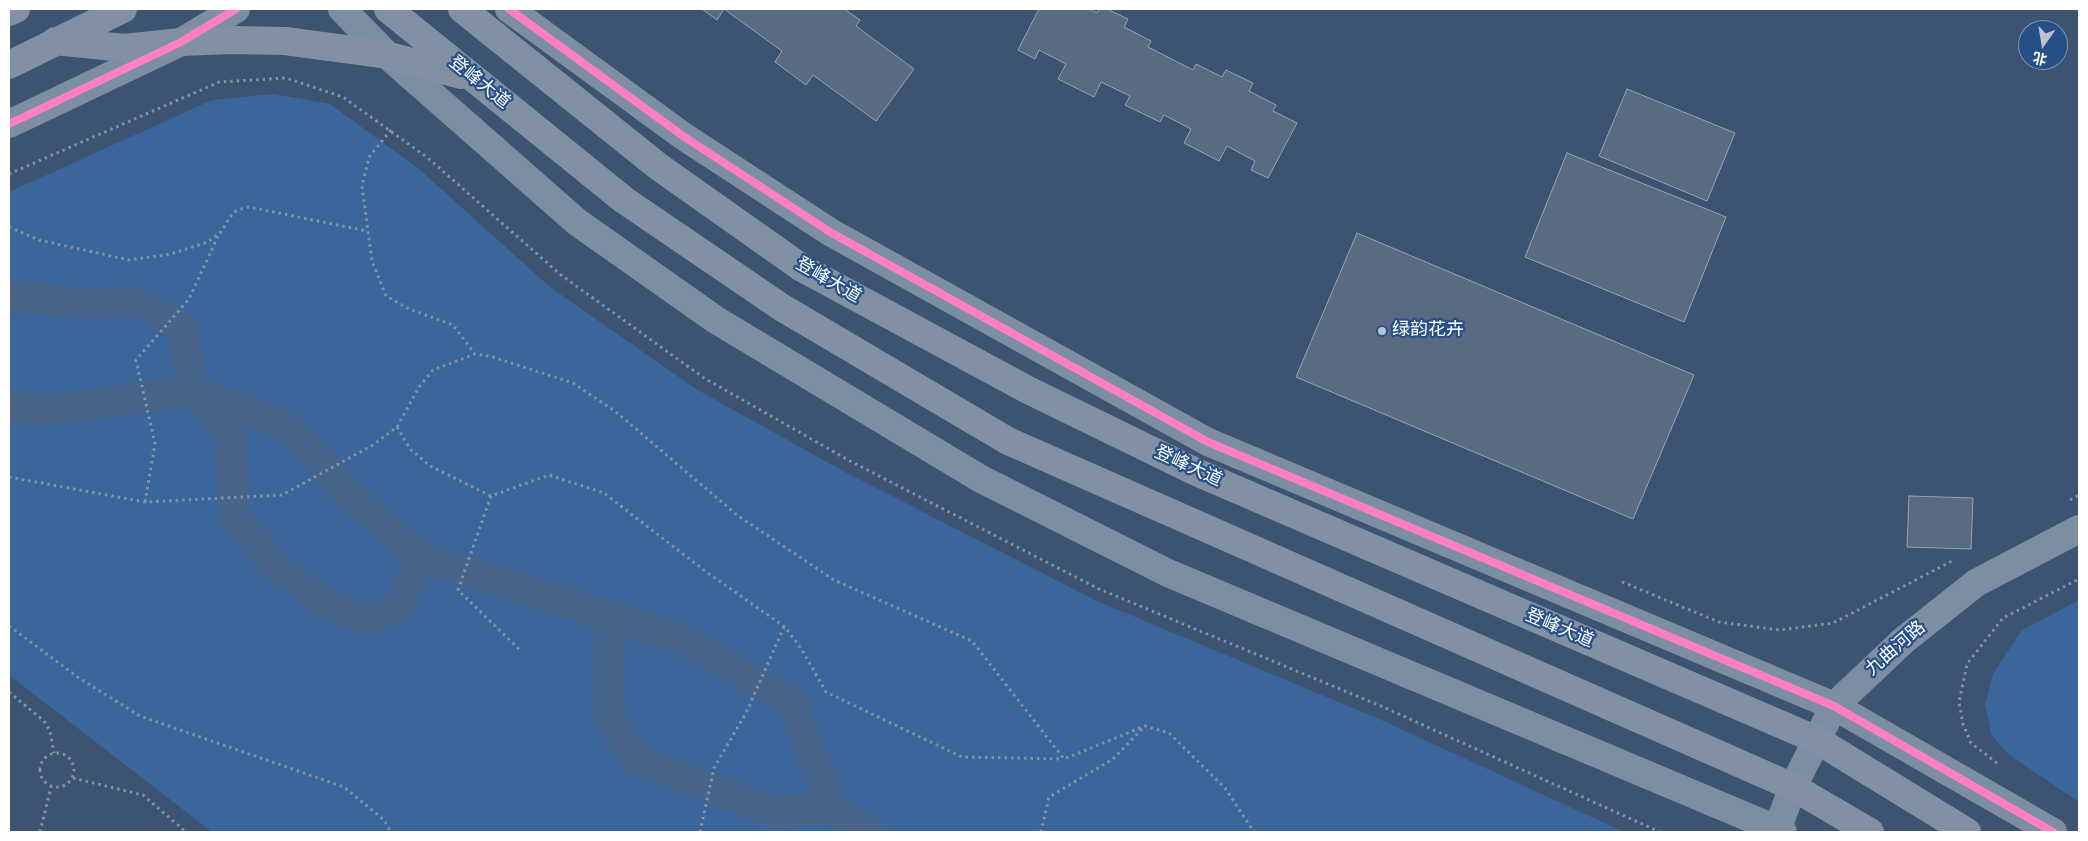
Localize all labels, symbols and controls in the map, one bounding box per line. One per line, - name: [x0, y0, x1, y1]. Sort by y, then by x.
- north arrow: [2018, 20, 2068, 70]
- text: 北: [2031, 47, 2049, 70]
- street label: 登峰大道: [444, 52, 514, 114]
- street label: 登峰大道: [791, 254, 865, 308]
- place label: 绿韵花卉: [1392, 320, 1464, 342]
- marker: 绿韵花卉: [1376, 325, 1388, 337]
- street label: 登峰大道: [1151, 442, 1225, 492]
- street label: 登峰大道: [1522, 605, 1596, 653]
- street label: 九曲河路: [1862, 617, 1930, 681]

